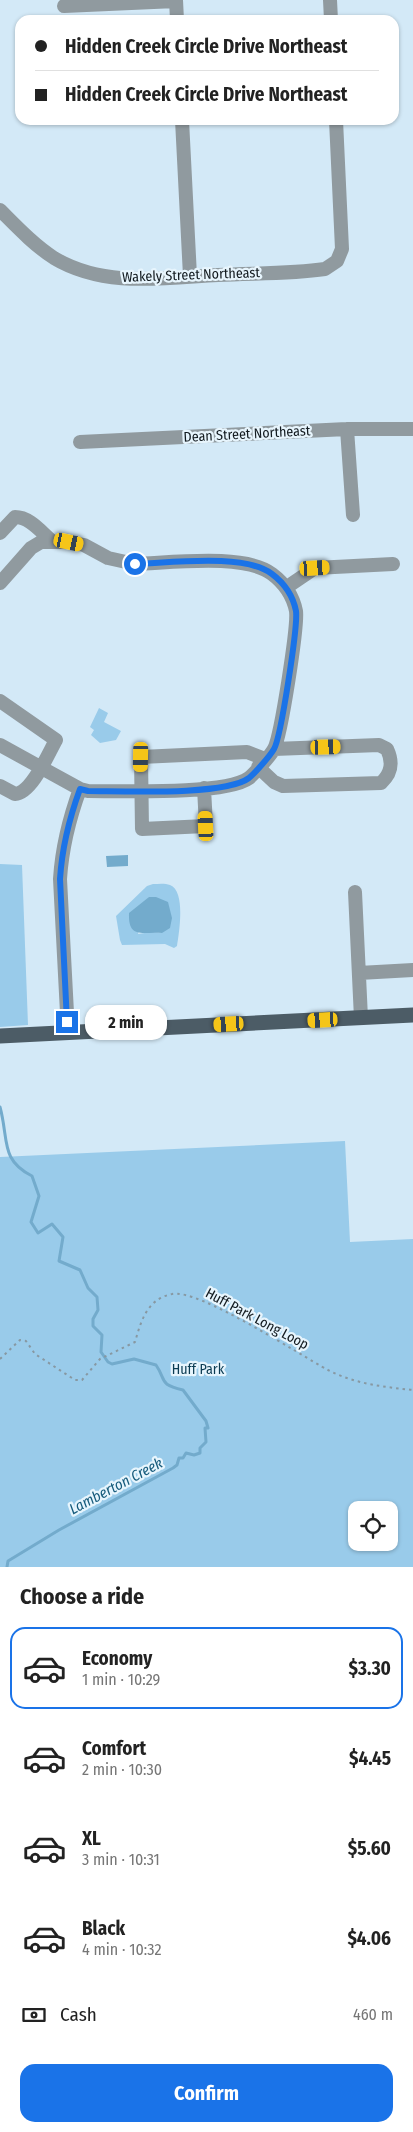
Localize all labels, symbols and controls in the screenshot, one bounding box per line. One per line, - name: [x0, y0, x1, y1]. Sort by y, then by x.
- text: Hidden Creek Circle Drive Northeast: [65, 35, 347, 58]
- text: Hidden Creek Circle Drive Northeast: [65, 83, 347, 106]
- street label: Wakely Street Northeast: [122, 264, 261, 286]
- street label: Dean Street Northeast: [183, 422, 311, 446]
- car: [52, 532, 85, 552]
- route start: [124, 553, 146, 575]
- car: [299, 560, 330, 576]
- car: [310, 739, 341, 755]
- car: [133, 742, 148, 772]
- car: [197, 811, 214, 841]
- callout: 2 min: [84, 1004, 167, 1040]
- route end: [56, 1011, 78, 1033]
- car: [307, 1012, 338, 1028]
- text: 2 min: [108, 1013, 144, 1032]
- car: [213, 1016, 244, 1032]
- street label: Huff Park Long Loop: [203, 1285, 311, 1353]
- park label: Huff Park: [172, 1361, 225, 1378]
- water label: Lamberton Creek: [66, 1454, 166, 1518]
- map controls: [348, 1501, 398, 1551]
- button: locate: [348, 1501, 398, 1551]
- text: Choose a ride: [20, 1583, 144, 1610]
- icon: car: [22, 1646, 67, 1691]
- text: Economy: [82, 1647, 152, 1670]
- text: $3.30: [349, 1657, 391, 1680]
- text: 1 min · 10:29: [82, 1670, 160, 1689]
- icon: car: [22, 1736, 67, 1781]
- text: Comfort: [82, 1737, 146, 1760]
- text: $4.45: [349, 1747, 391, 1770]
- text: 2 min · 10:30: [82, 1760, 162, 1779]
- icon: car: [22, 1826, 67, 1871]
- text: XL: [82, 1827, 101, 1850]
- text: $5.60: [348, 1837, 391, 1860]
- text: 3 min · 10:31: [82, 1850, 160, 1869]
- icon: car: [22, 1916, 67, 1961]
- text: Black: [82, 1917, 125, 1940]
- text: $4.06: [347, 1927, 391, 1950]
- text: 4 min · 10:32: [82, 1940, 161, 1959]
- icon: cash: [20, 2001, 48, 2029]
- text: Cash: [60, 2003, 97, 2026]
- text: 460 m: [353, 2005, 393, 2024]
- button: Confirm: [20, 2064, 393, 2122]

